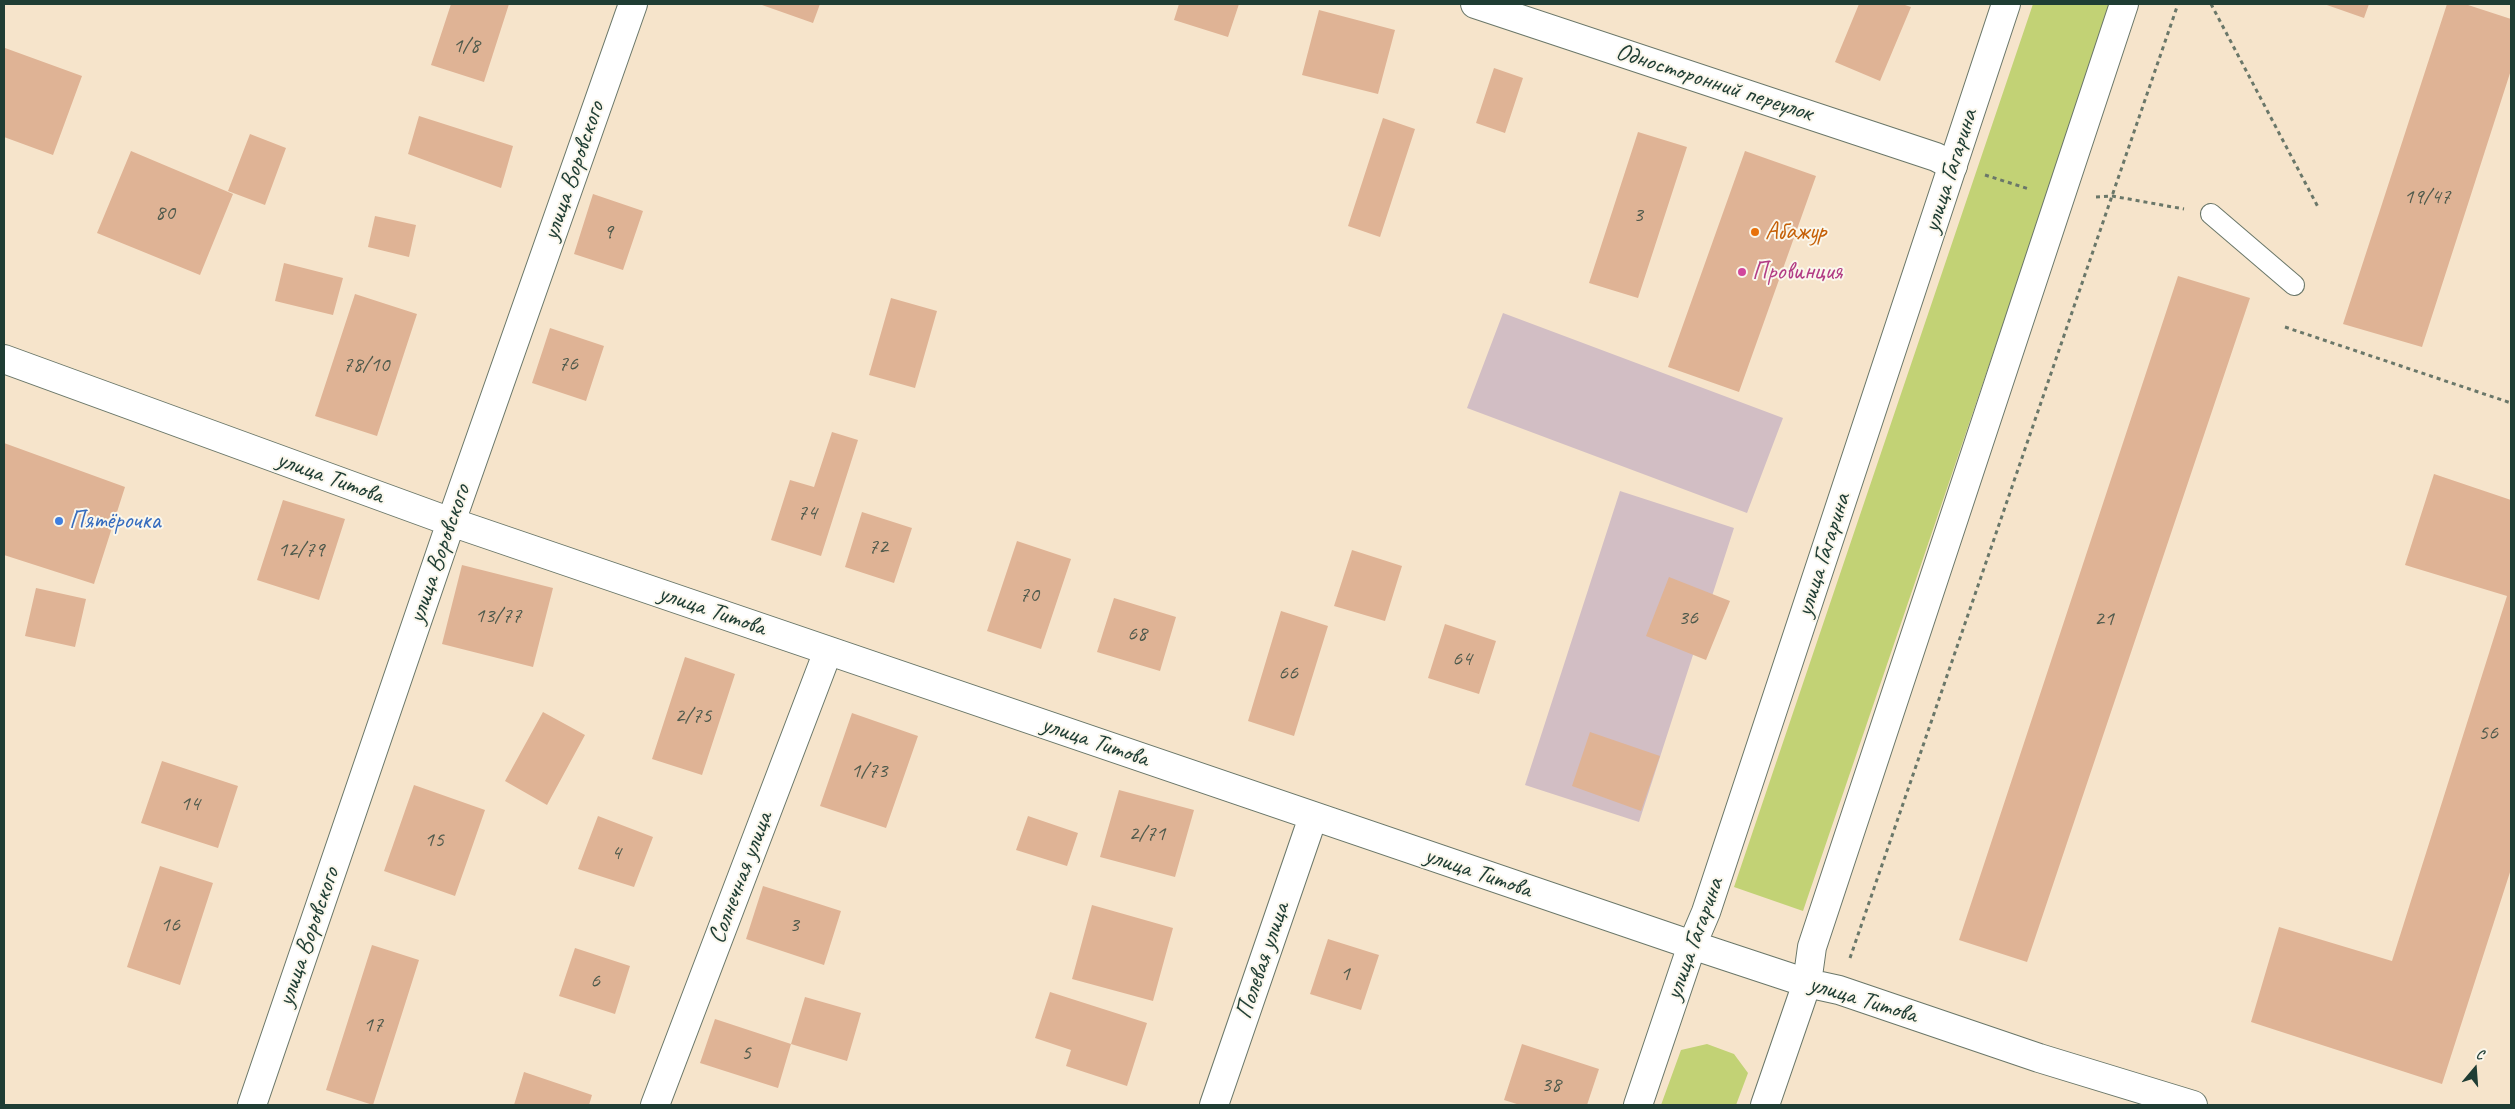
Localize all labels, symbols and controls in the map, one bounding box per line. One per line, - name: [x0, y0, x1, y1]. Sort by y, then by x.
- house number: 1/8: [452, 33, 480, 59]
- street label: Односторонний переулок: [1612, 37, 1816, 129]
- street label: улица Воровского: [536, 98, 612, 244]
- street label: улица Гагарина: [1917, 106, 1985, 236]
- house number: 19/47: [2404, 184, 2450, 210]
- house number: 80: [155, 200, 175, 226]
- house number: 3: [1633, 202, 1643, 228]
- place label: Абажур: [1765, 217, 1826, 247]
- house number: 9: [603, 219, 613, 245]
- marker: Абажур: [1749, 226, 1761, 238]
- place label: Провинция: [1752, 257, 1842, 287]
- marker: Провинция: [1736, 266, 1748, 278]
- house number: 76: [558, 351, 578, 377]
- house number: 78/10: [343, 352, 389, 378]
- street label: улица Титова: [273, 445, 387, 511]
- street label: улица Воровского: [402, 481, 478, 627]
- street label: улица Гагарина: [1790, 490, 1858, 620]
- house number: 74: [797, 500, 817, 526]
- place label: Пятёрочка: [69, 506, 161, 536]
- marker: Пятёрочка: [53, 515, 65, 527]
- house number: 72: [868, 534, 888, 560]
- house number: 12/79: [278, 537, 324, 563]
- street label: улица Титова: [655, 579, 769, 643]
- house number: 70: [1019, 582, 1039, 608]
- house number: 13/77: [475, 603, 521, 629]
- house number: 36: [1678, 605, 1698, 631]
- house number: 21: [2094, 606, 2114, 632]
- house number: 68: [1127, 621, 1147, 647]
- house number: 64: [1452, 646, 1472, 672]
- house number: 66: [1278, 660, 1298, 686]
- house number: 2/75: [675, 703, 711, 729]
- street label: улица Титова: [1038, 710, 1152, 774]
- house number: 56: [2478, 720, 2498, 746]
- house number: 1/73: [851, 758, 887, 784]
- house number: 14: [180, 791, 200, 817]
- street label: Солнечная улица: [702, 808, 780, 948]
- house number: 2/71: [1129, 821, 1165, 847]
- house number: 15: [424, 827, 444, 853]
- house number: 4: [611, 840, 621, 866]
- street label: улица Титова: [1421, 841, 1535, 905]
- street label: улица Воровского: [271, 864, 347, 1010]
- street label: улица Гагарина: [1659, 874, 1731, 1004]
- street label: Полевая улица: [1229, 899, 1297, 1023]
- house number: 16: [160, 912, 180, 938]
- house number: 3: [789, 912, 799, 938]
- house number: 1: [1340, 961, 1350, 987]
- house number: 6: [590, 968, 600, 994]
- street label: улица Титова: [1805, 969, 1921, 1031]
- house number: 17: [363, 1012, 383, 1038]
- house number: 5: [741, 1040, 751, 1066]
- north arrow: [2450, 1044, 2500, 1094]
- text: С: [2474, 1045, 2486, 1063]
- house number: 38: [1541, 1072, 1561, 1098]

